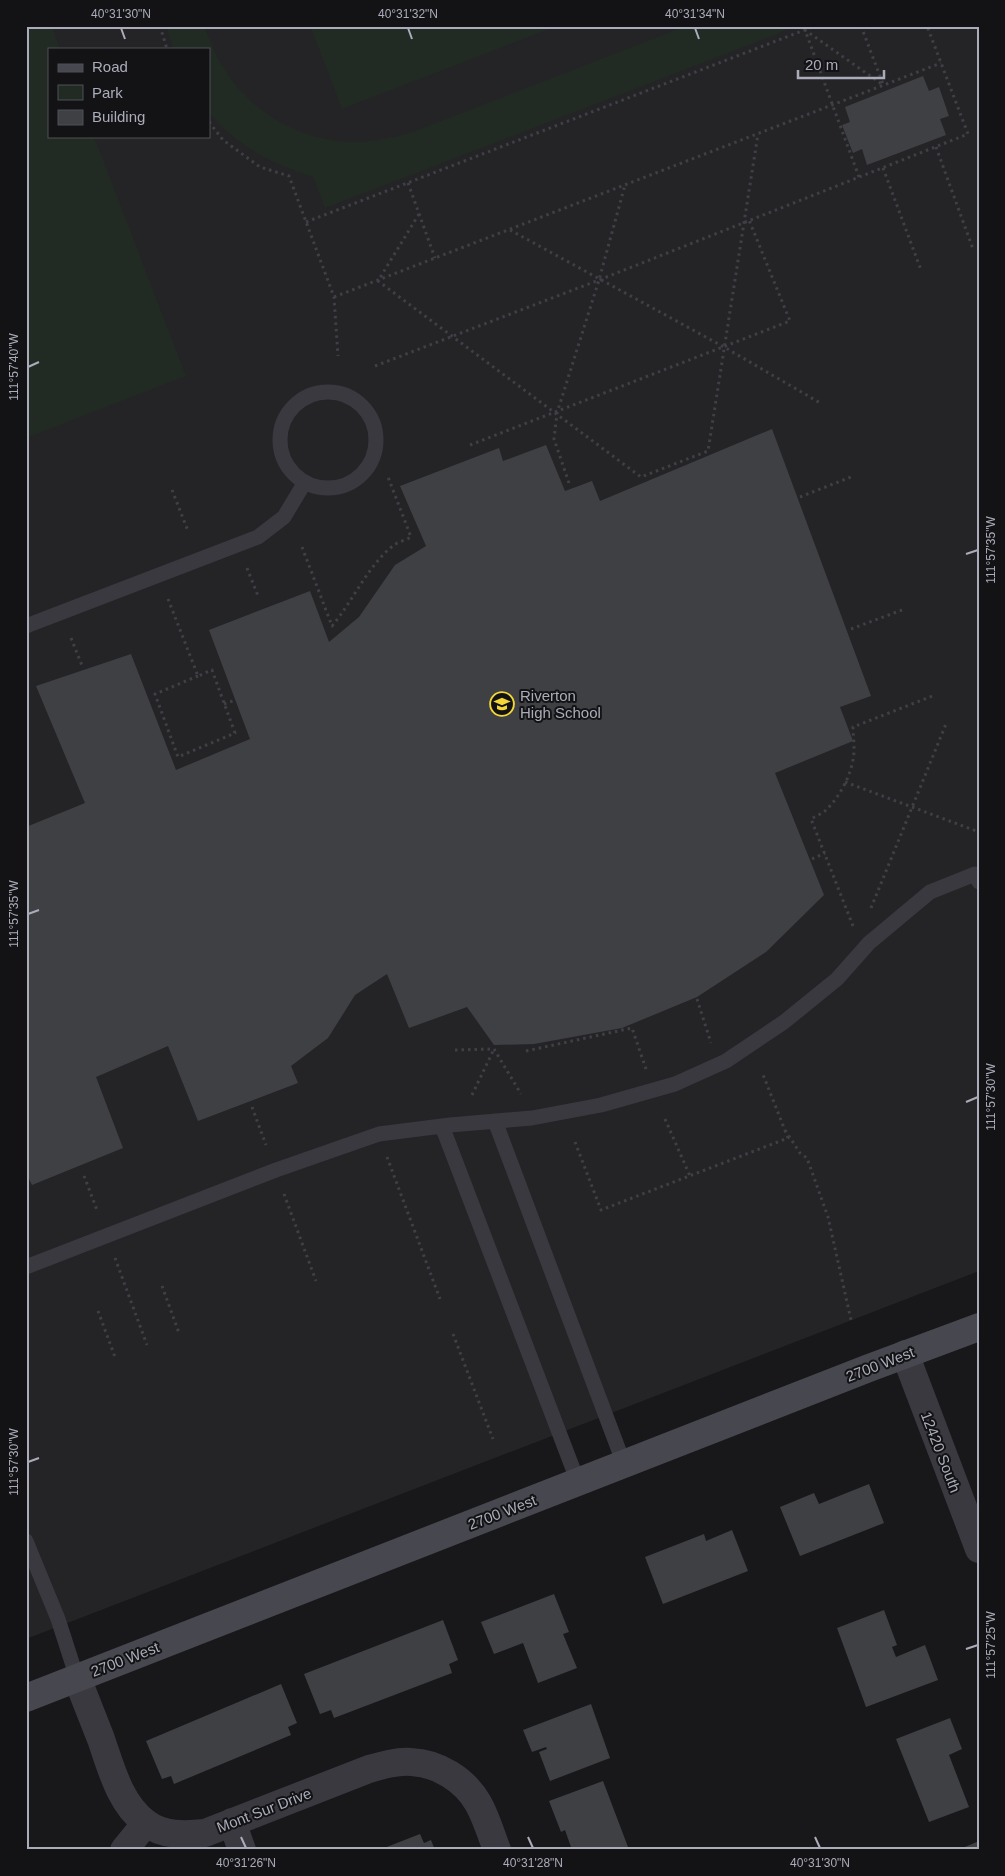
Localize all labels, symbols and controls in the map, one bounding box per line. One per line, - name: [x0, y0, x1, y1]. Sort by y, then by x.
- text: 40°31'30"N: [91, 7, 151, 21]
- text: 40°31'32"N: [378, 7, 438, 21]
- text: 40°31'34"N: [665, 7, 725, 21]
- legend: [48, 48, 210, 138]
- scale bar: [798, 48, 884, 80]
- text: 20 m: [805, 56, 838, 73]
- text: Road: [92, 58, 128, 75]
- text: Park: [92, 84, 123, 101]
- text: Building: [92, 108, 145, 125]
- text: 111°57'40"W: [7, 333, 21, 401]
- text: 111°57'35"W: [984, 516, 998, 584]
- place label: Riverton High School: [520, 687, 601, 721]
- school or university icon: Riverton High School: [489, 691, 515, 717]
- text: 111°57'35"W: [7, 880, 21, 948]
- text: 111°57'30"W: [984, 1063, 998, 1131]
- street label: 2700 West: [844, 1343, 917, 1385]
- street label: 12420 South: [918, 1409, 964, 1495]
- text: 111°57'30"W: [7, 1428, 21, 1496]
- street label: 2700 West: [466, 1491, 539, 1533]
- text: 111°57'25"W: [984, 1611, 998, 1679]
- street label: 2700 West: [89, 1638, 162, 1680]
- street label: Mont Sur Drive: [214, 1784, 314, 1836]
- text: 40°31'26"N: [216, 1856, 276, 1870]
- text: 40°31'28"N: [503, 1856, 563, 1870]
- text: 40°31'30"N: [790, 1856, 850, 1870]

